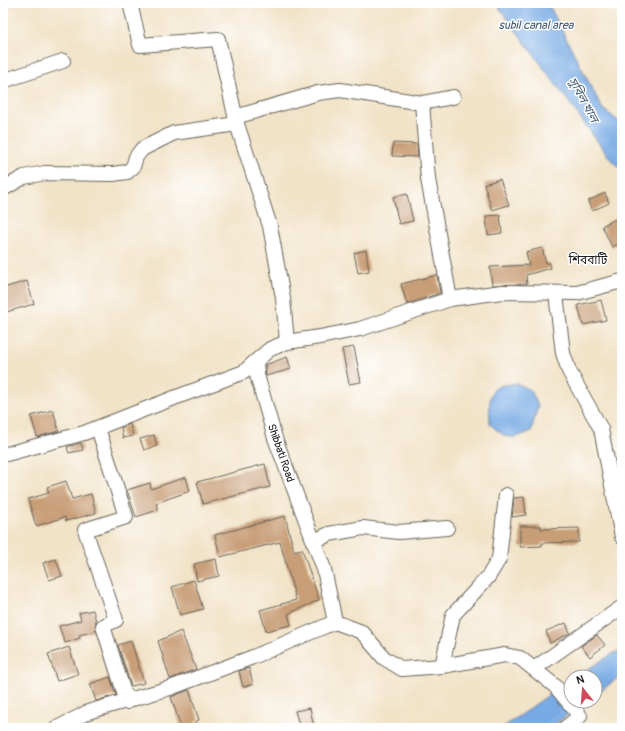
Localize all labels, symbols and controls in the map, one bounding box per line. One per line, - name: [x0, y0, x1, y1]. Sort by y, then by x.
- water label: subil canal area: [499, 18, 575, 33]
- water label: সুবিল খাল: [565, 75, 603, 127]
- district label: শিববাটি: [568, 252, 608, 268]
- street label: Shibbati Road: [265, 422, 297, 484]
- north arrow: [563, 669, 603, 709]
- text: N: [575, 672, 586, 687]

